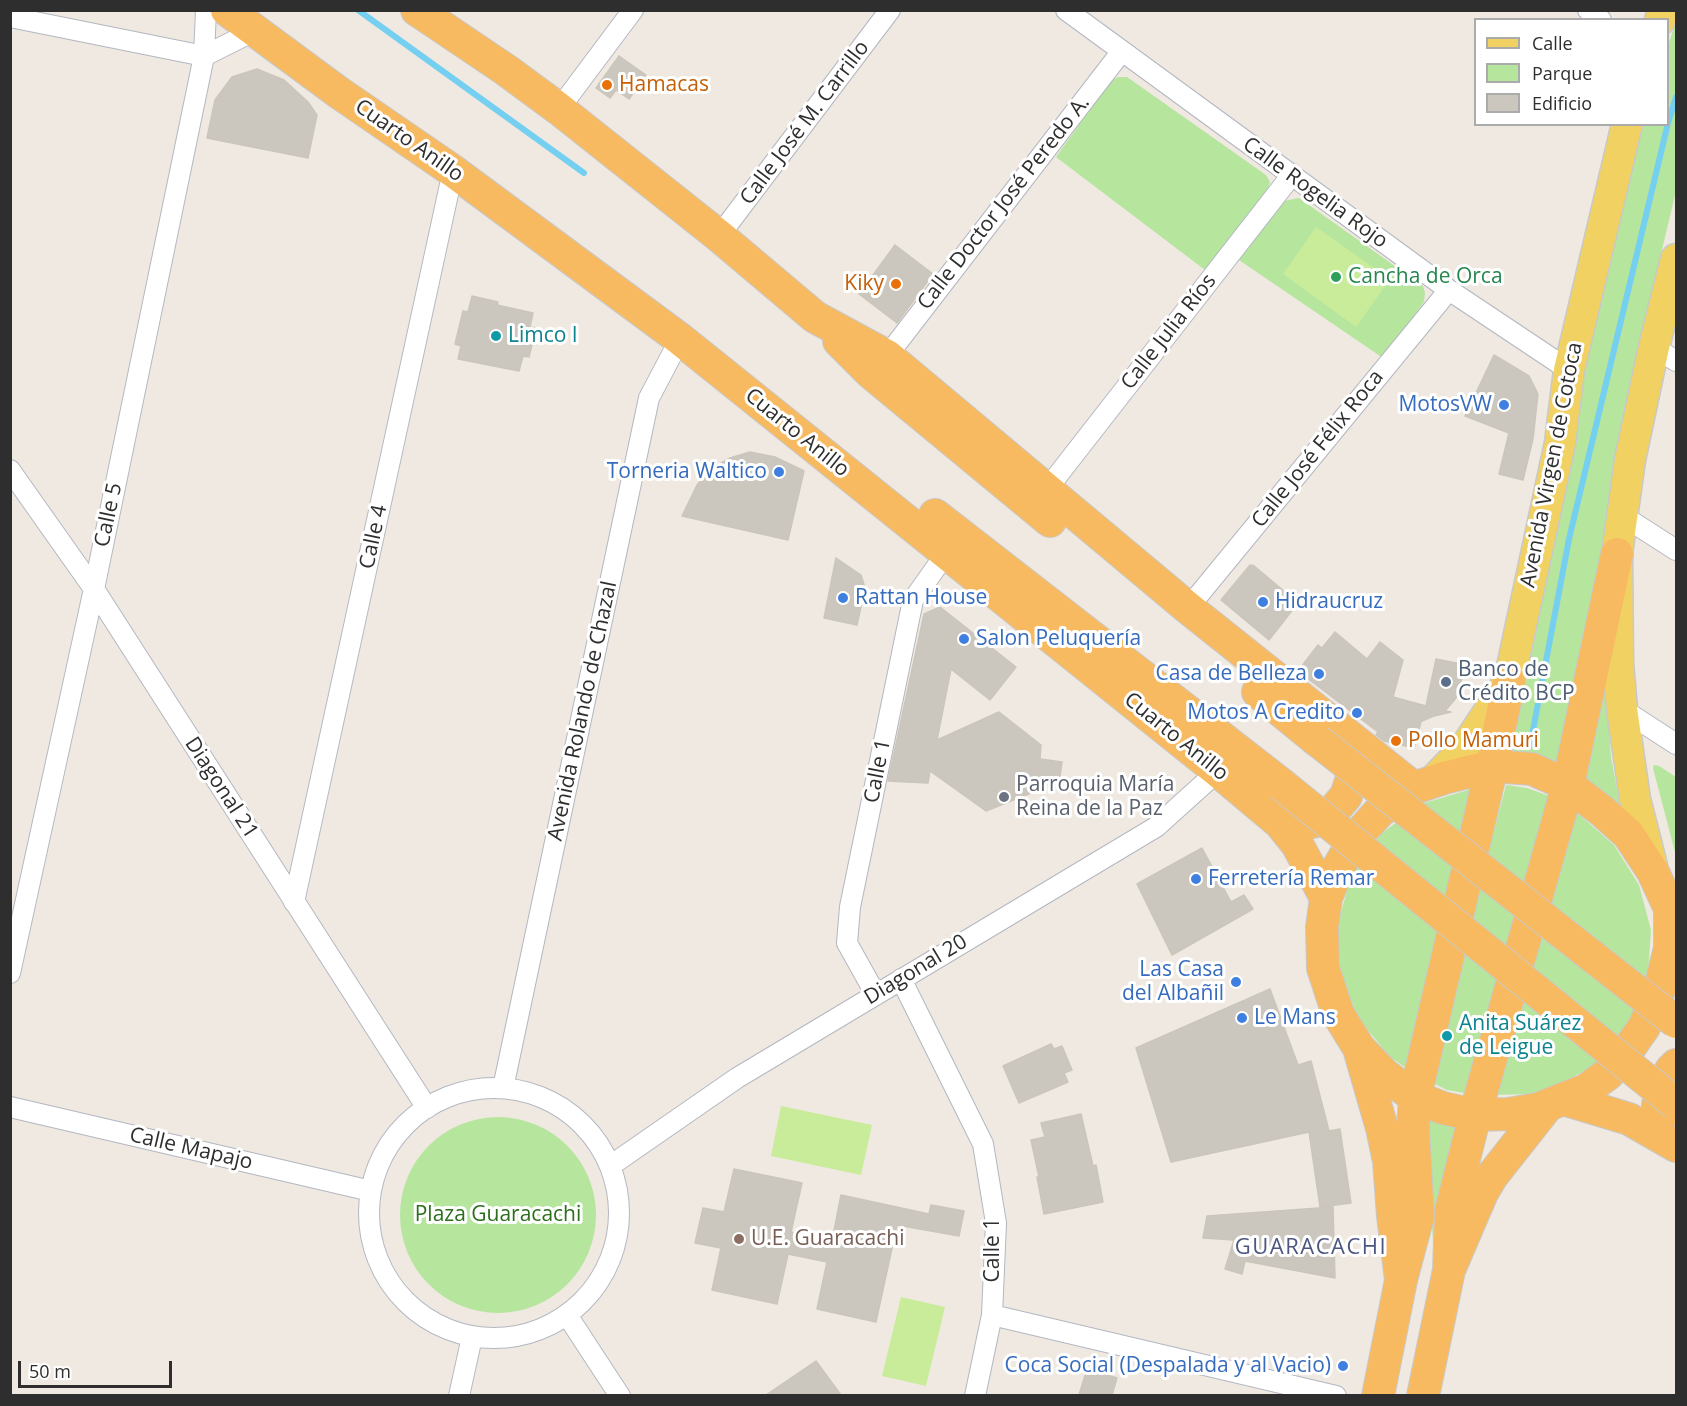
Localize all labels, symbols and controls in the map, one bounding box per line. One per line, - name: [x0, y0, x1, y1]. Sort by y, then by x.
- legend: [1474, 18, 1669, 126]
- text: Calle: [1532, 31, 1573, 55]
- street label: Calle José M. Carrillo: [735, 36, 875, 210]
- text: Parque: [1532, 61, 1592, 85]
- place label: Hamacas: [619, 72, 709, 98]
- marker: Hamacas: [600, 78, 614, 92]
- street label: Calle Doctor José Peredo A.: [913, 91, 1095, 315]
- text: Edificio: [1532, 91, 1592, 115]
- street label: Cuarto Anillo: [350, 94, 468, 188]
- street label: Calle Rogelia Rojo: [1238, 132, 1392, 254]
- place label: Cancha de Orca: [1348, 264, 1503, 290]
- street label: Calle Julia Ríos: [1116, 269, 1222, 395]
- marker: Cancha de Orca: [1329, 270, 1343, 284]
- place label: Kiky: [844, 271, 884, 297]
- marker: Kiky: [889, 277, 903, 291]
- place label: Limco I: [508, 323, 578, 349]
- marker: Limco I: [489, 329, 503, 343]
- street label: Avenida Virgen de Cotoca: [1516, 340, 1588, 590]
- street label: Calle José Félix Roca: [1247, 365, 1389, 533]
- street label: Cuarto Anillo: [740, 383, 854, 483]
- place label: MotosVW: [1398, 392, 1492, 418]
- marker: MotosVW: [1497, 398, 1511, 412]
- place label: Torneria Waltico: [607, 459, 767, 485]
- marker: Torneria Waltico: [772, 465, 786, 479]
- street label: Calle 5: [90, 481, 128, 549]
- street label: Calle 4: [355, 503, 393, 571]
- street label: Avenida Rolando de Chazal: [543, 579, 623, 843]
- place label: Rattan House: [855, 585, 987, 611]
- place label: Hidraucruz: [1275, 589, 1383, 615]
- marker: Rattan House: [836, 591, 850, 605]
- marker: Hidraucruz: [1256, 595, 1270, 609]
- place label: Salon Peluquería: [976, 626, 1141, 652]
- marker: Salon Peluquería: [957, 632, 971, 646]
- place label: Banco de Crédito BCP: [1458, 657, 1575, 707]
- place label: Casa de Belleza: [1156, 661, 1307, 687]
- marker: Casa de Belleza: [1312, 667, 1326, 681]
- marker: Banco de Crédito BCP: [1439, 675, 1453, 689]
- street label: Cuarto Anillo: [1119, 687, 1233, 787]
- place label: Motos A Credito: [1187, 700, 1345, 726]
- marker: Motos A Credito: [1350, 706, 1364, 720]
- place label: Pollo Mamuri: [1408, 728, 1539, 754]
- street label: Diagonal 21: [179, 733, 263, 843]
- marker: Pollo Mamuri: [1389, 734, 1403, 748]
- street label: Calle 1: [859, 737, 897, 805]
- place label: Parroquia María Reina de la Paz: [1016, 772, 1174, 822]
- marker: Parroquia María Reina de la Paz: [997, 790, 1011, 804]
- place label: Ferretería Remar: [1208, 866, 1374, 892]
- marker: Ferretería Remar: [1189, 872, 1203, 886]
- street label: Diagonal 20: [860, 929, 972, 1011]
- place label: Las Casa del Albañil: [1122, 957, 1224, 1007]
- marker: Las Casa del Albañil: [1229, 975, 1243, 989]
- place label: Le Mans: [1254, 1005, 1336, 1031]
- marker: Le Mans: [1235, 1011, 1249, 1025]
- place label: Anita Suárez de Leigue: [1459, 1011, 1581, 1061]
- marker: Anita Suárez de Leigue: [1440, 1029, 1454, 1043]
- street label: Calle Mapajo: [127, 1123, 255, 1175]
- park label: Plaza Guaracachi: [415, 1202, 581, 1228]
- street label: Calle 1: [980, 1218, 1006, 1282]
- place label: U.E. Guaracachi: [751, 1226, 905, 1252]
- marker: U.E. Guaracachi: [732, 1232, 746, 1246]
- district label: GUARACACHI: [1235, 1235, 1387, 1261]
- scale bar: [21, 1349, 176, 1387]
- place label: Coca Social (Despalada y al Vacio): [1005, 1353, 1331, 1379]
- text: 50 m: [29, 1359, 71, 1383]
- marker: Coca Social (Despalada y al Vacio): [1336, 1359, 1350, 1373]

